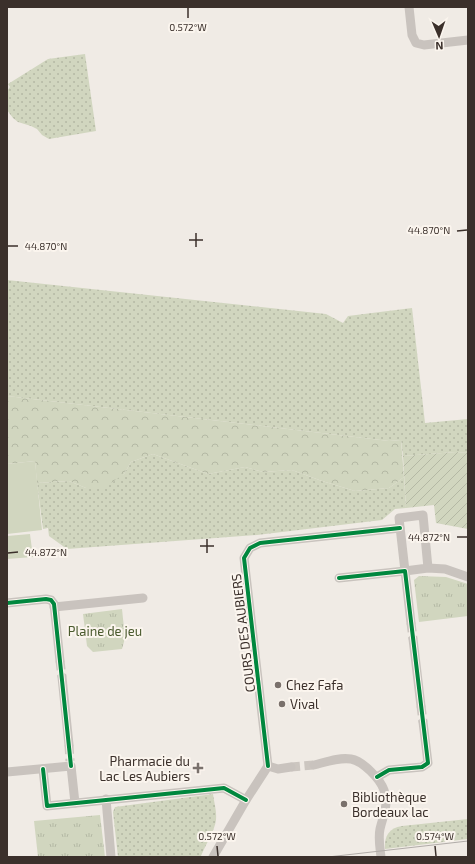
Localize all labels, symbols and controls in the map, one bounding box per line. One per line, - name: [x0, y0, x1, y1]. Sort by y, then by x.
- north arrow: [419, 16, 459, 56]
- text: 0.572°W: [169, 21, 207, 33]
- text: N: [435, 40, 444, 53]
- text: 44.870°N: [408, 224, 450, 236]
- text: 44.870°N: [25, 240, 67, 252]
- text: 44.872°N: [408, 531, 450, 543]
- text: 44.872°N: [25, 546, 67, 558]
- street label: COURS DES AUBIERS: [228, 573, 258, 693]
- park label: Plaine de jeu: [68, 623, 142, 639]
- place label: Chez Fafa: [286, 677, 343, 693]
- marker: Chez Fafa: [273, 680, 283, 690]
- place label: Vival: [290, 696, 319, 712]
- marker: Vival: [277, 699, 287, 709]
- place label: Pharmacie du Lac Les Aubiers: [99, 753, 190, 784]
- marker: Pharmacie du Lac Les Aubiers: [193, 763, 203, 773]
- place label: Bibliothèque Bordeaux lac: [352, 789, 429, 820]
- marker: Bibliothèque Bordeaux lac: [339, 799, 349, 809]
- text: 0.572°W: [198, 830, 236, 842]
- text: 0.574°W: [416, 830, 455, 842]

